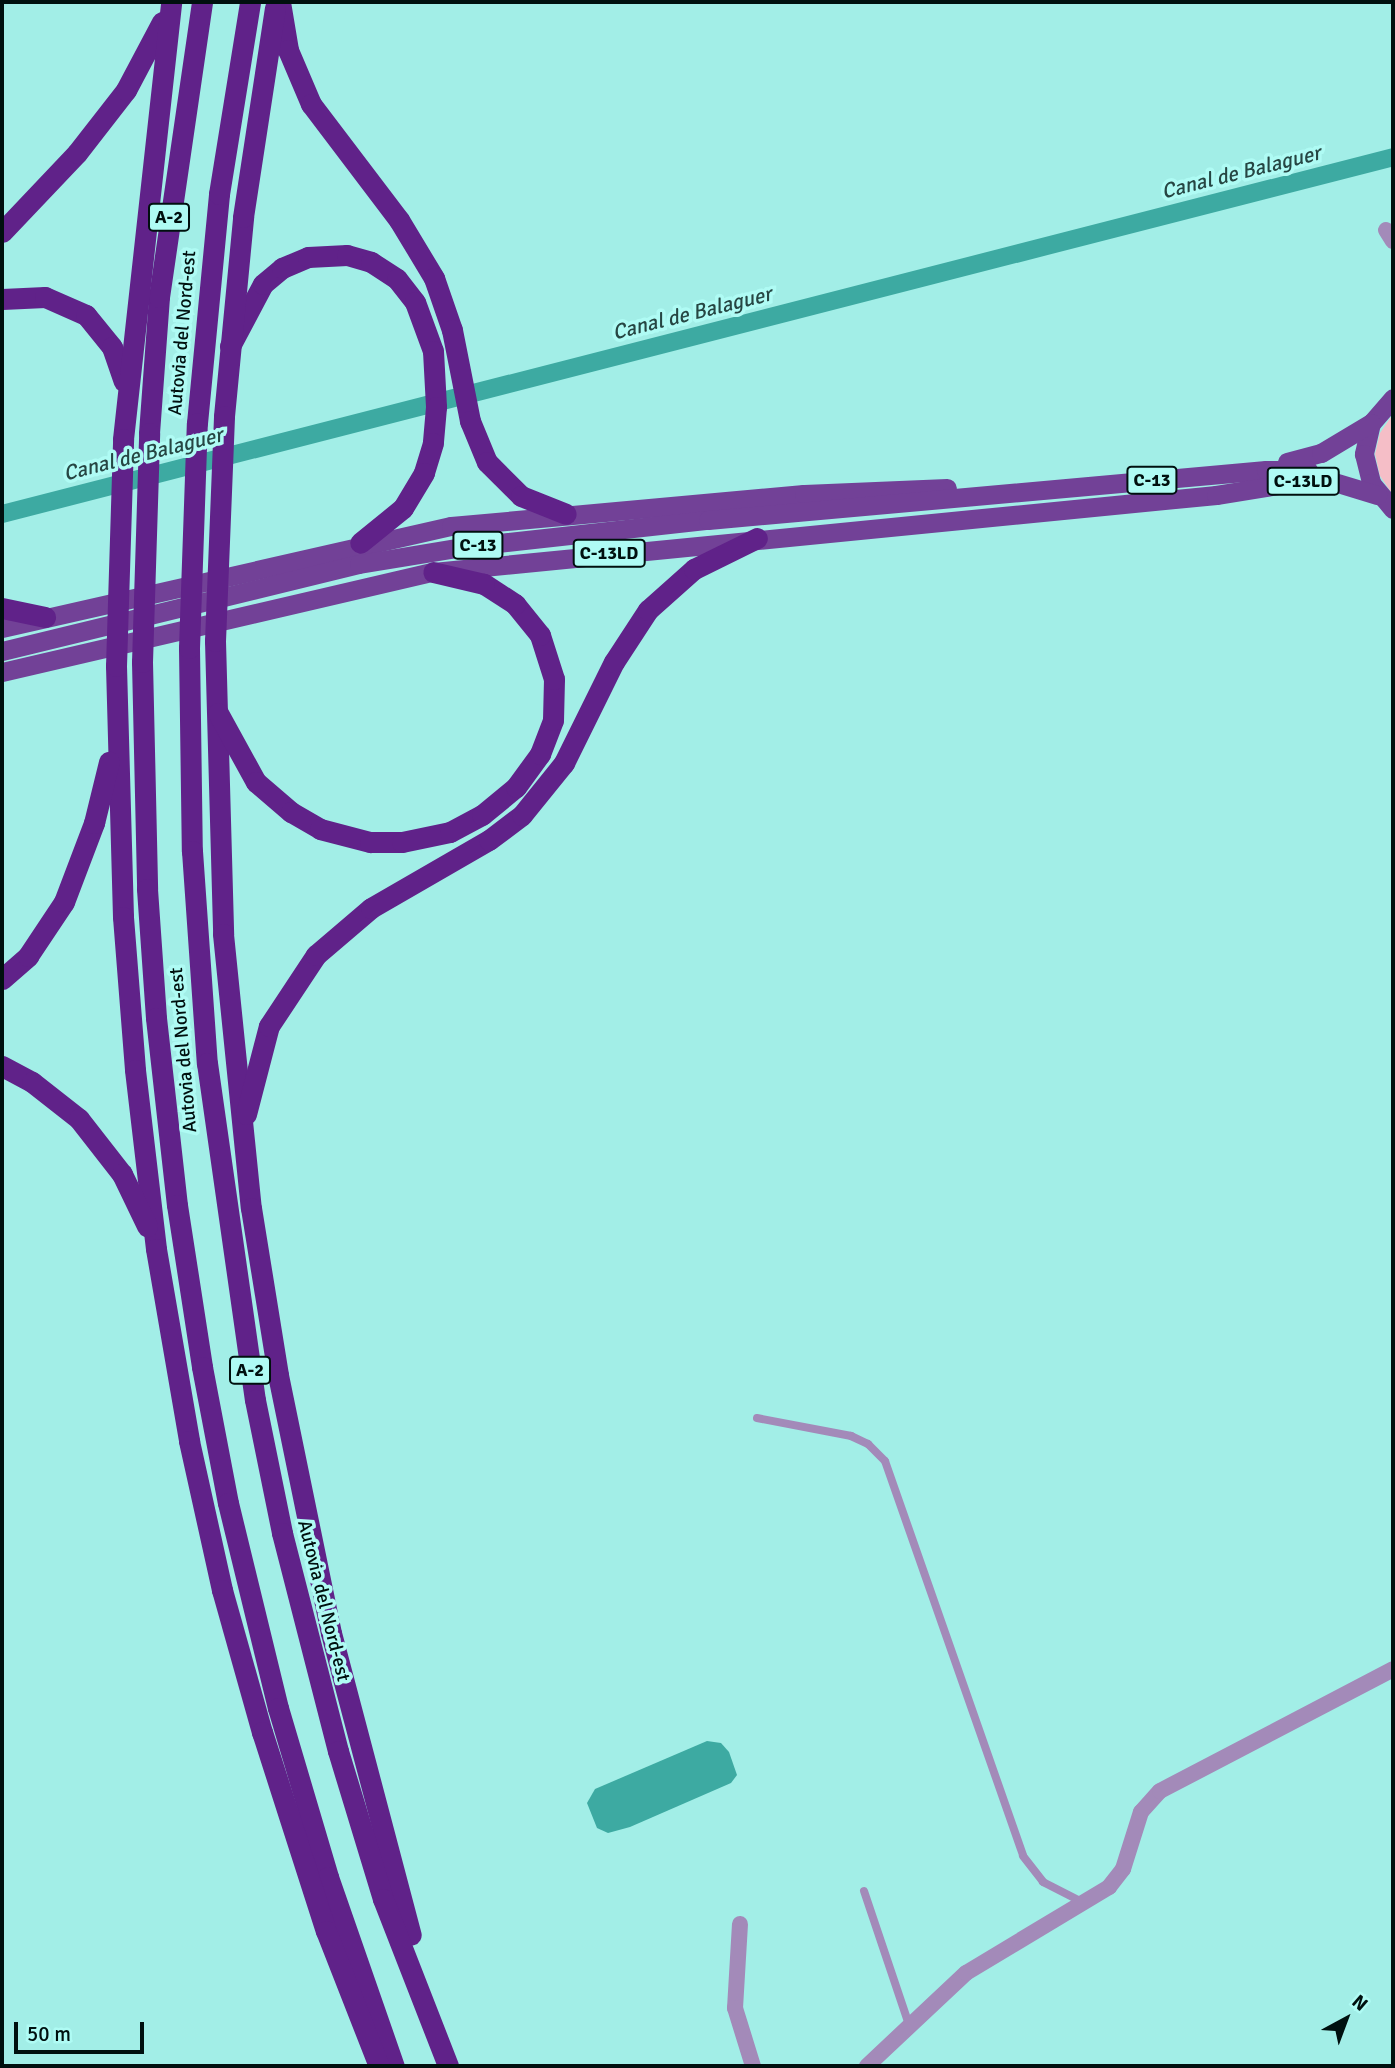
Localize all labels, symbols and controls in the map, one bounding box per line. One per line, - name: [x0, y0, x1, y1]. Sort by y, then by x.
- water label: Canal de Balaguer: [1159, 140, 1323, 204]
- road number: A-2: [148, 202, 190, 232]
- street label: Autovia del Nord-est: [164, 250, 202, 416]
- water label: Canal de Balaguer: [610, 281, 774, 345]
- water label: Canal de Balaguer: [61, 422, 225, 486]
- road number: C-13: [1126, 466, 1178, 494]
- road number: C-13LD: [1266, 466, 1340, 495]
- road number: C-13: [452, 530, 504, 560]
- road number: C-13LD: [572, 538, 646, 568]
- street label: Autovia del Nord-est: [165, 967, 203, 1133]
- road number: A-2: [229, 1356, 271, 1385]
- street label: Autovia del Nord-est: [292, 1518, 354, 1684]
- north arrow: [1311, 1984, 1381, 2054]
- text: N: [1347, 1990, 1373, 2017]
- scale bar: [18, 2008, 147, 2052]
- text: 50 m: [27, 2021, 71, 2047]

